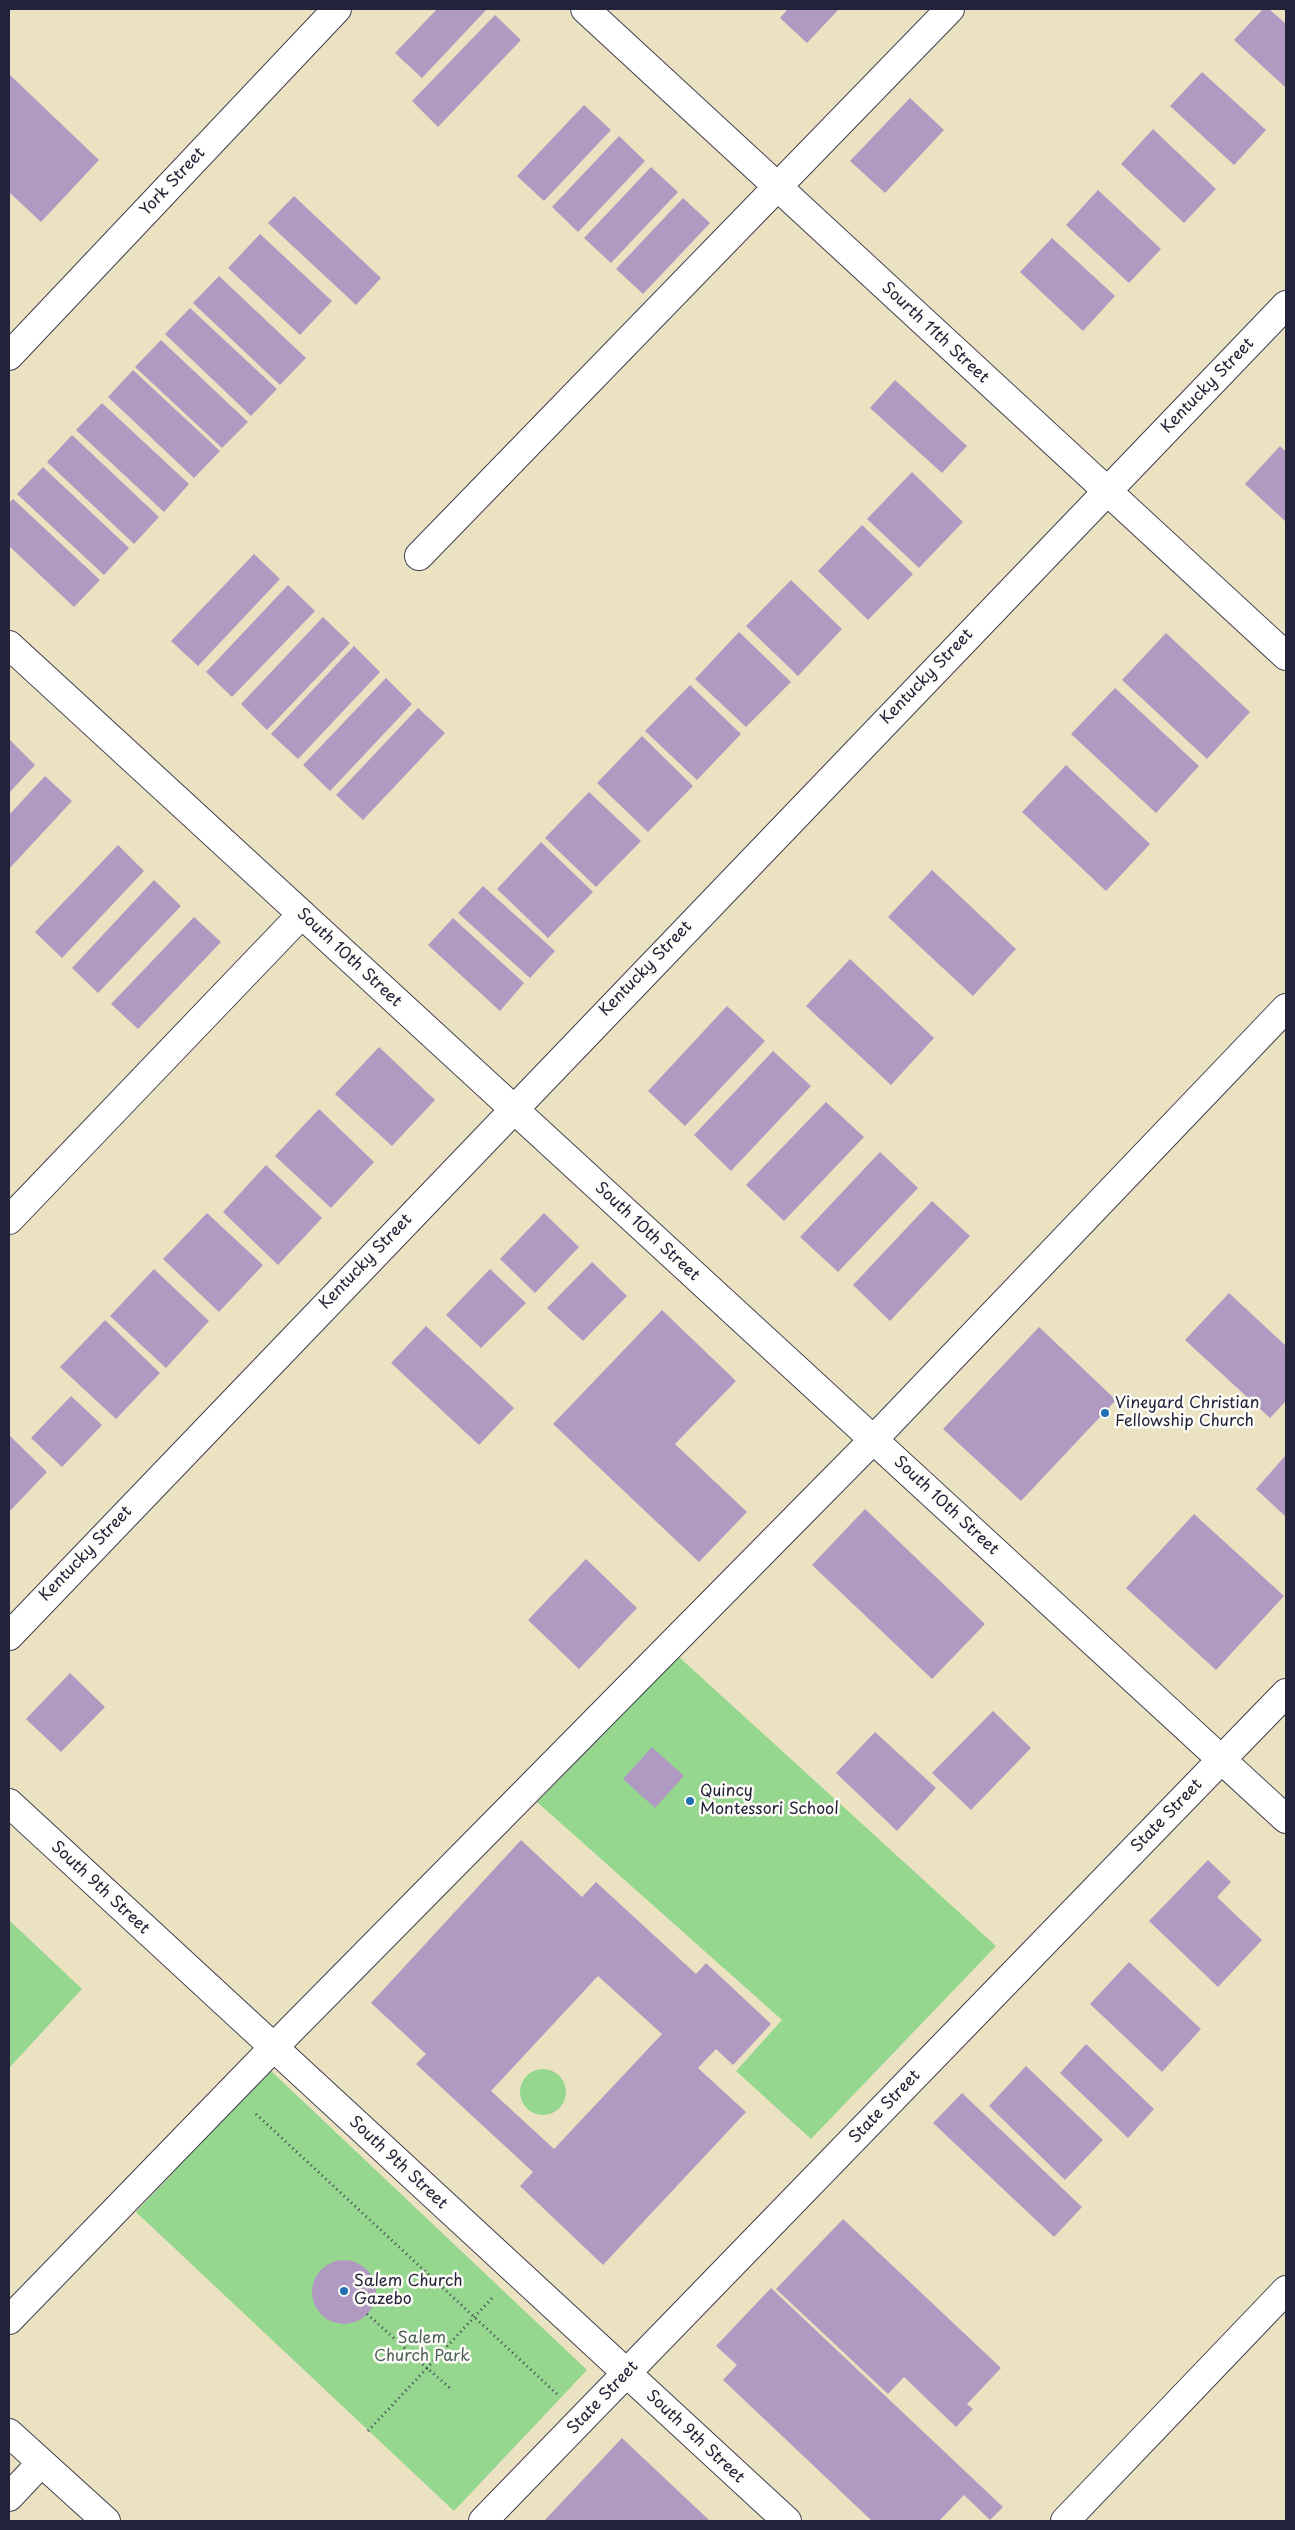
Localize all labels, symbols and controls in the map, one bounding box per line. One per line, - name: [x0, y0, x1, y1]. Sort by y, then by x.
- street label: York Street: [137, 144, 209, 220]
- street label: Sourth 11th Street: [878, 278, 992, 388]
- street label: Kentucky Street: [1158, 334, 1258, 438]
- street label: Kentucky Street: [877, 625, 977, 729]
- street label: South 10th Street: [293, 905, 405, 1011]
- street label: Kentucky Street: [596, 917, 696, 1021]
- street label: South 10th Street: [591, 1179, 703, 1285]
- street label: Kentucky Street: [316, 1210, 416, 1314]
- place label: Vineyard Christian Fellowship Church: [1115, 1394, 1259, 1432]
- marker: Vineyard Christian Fellowship Church: [1099, 1407, 1111, 1419]
- street label: South 10th Street: [890, 1453, 1002, 1559]
- street label: Kentucky Street: [36, 1502, 136, 1606]
- street label: State Street: [1127, 1775, 1207, 1857]
- place label: Quincy Montessori School: [700, 1782, 839, 1820]
- marker: Quincy Montessori School: [684, 1795, 696, 1807]
- street label: South 9th Street: [47, 1838, 153, 1938]
- street label: State Street: [845, 2066, 925, 2148]
- street label: South 9th Street: [345, 2113, 451, 2213]
- place label: Salem Church Gazebo: [354, 2272, 463, 2310]
- marker: Salem Church Gazebo: [338, 2285, 350, 2297]
- park label: Salem Church Park: [374, 2329, 470, 2367]
- street label: State Street: [563, 2357, 643, 2439]
- street label: South 9th Street: [642, 2387, 748, 2487]

